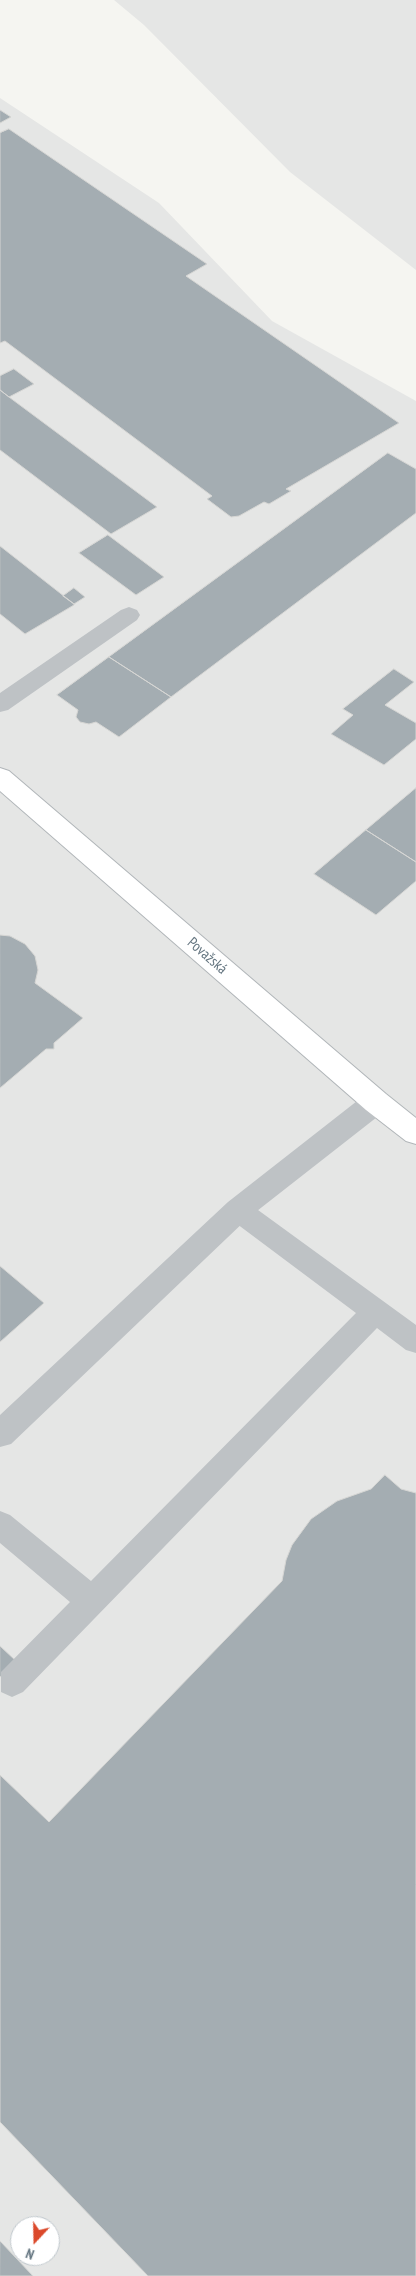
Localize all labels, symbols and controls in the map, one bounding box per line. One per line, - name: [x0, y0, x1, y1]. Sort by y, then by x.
- street label: Považská: [183, 934, 231, 978]
- north arrow: [10, 2216, 60, 2266]
- text: N: [23, 2244, 37, 2264]

